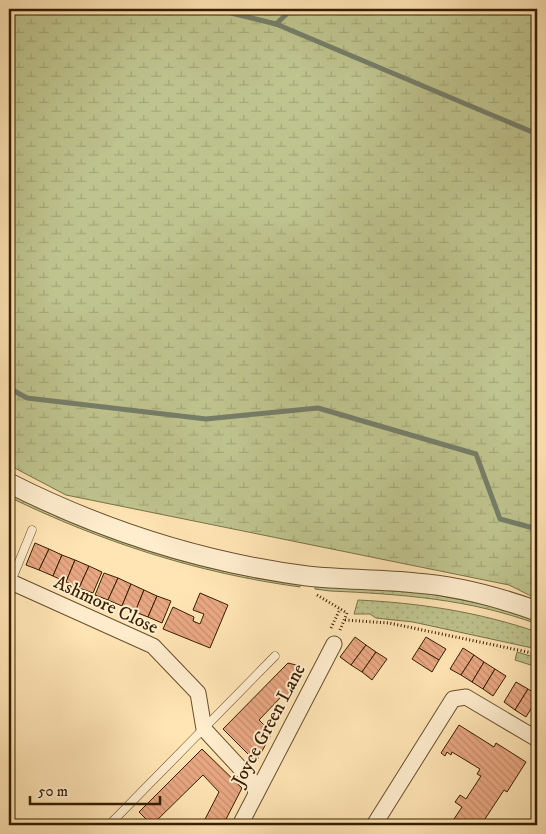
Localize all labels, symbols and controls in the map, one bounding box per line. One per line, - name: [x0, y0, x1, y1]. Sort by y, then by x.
- street label: Ashmore Close: [50, 571, 162, 639]
- street label: Joyce Green Lane: [226, 660, 311, 792]
- scale bar: [30, 774, 160, 806]
- text: 50 m: [38, 782, 68, 801]

